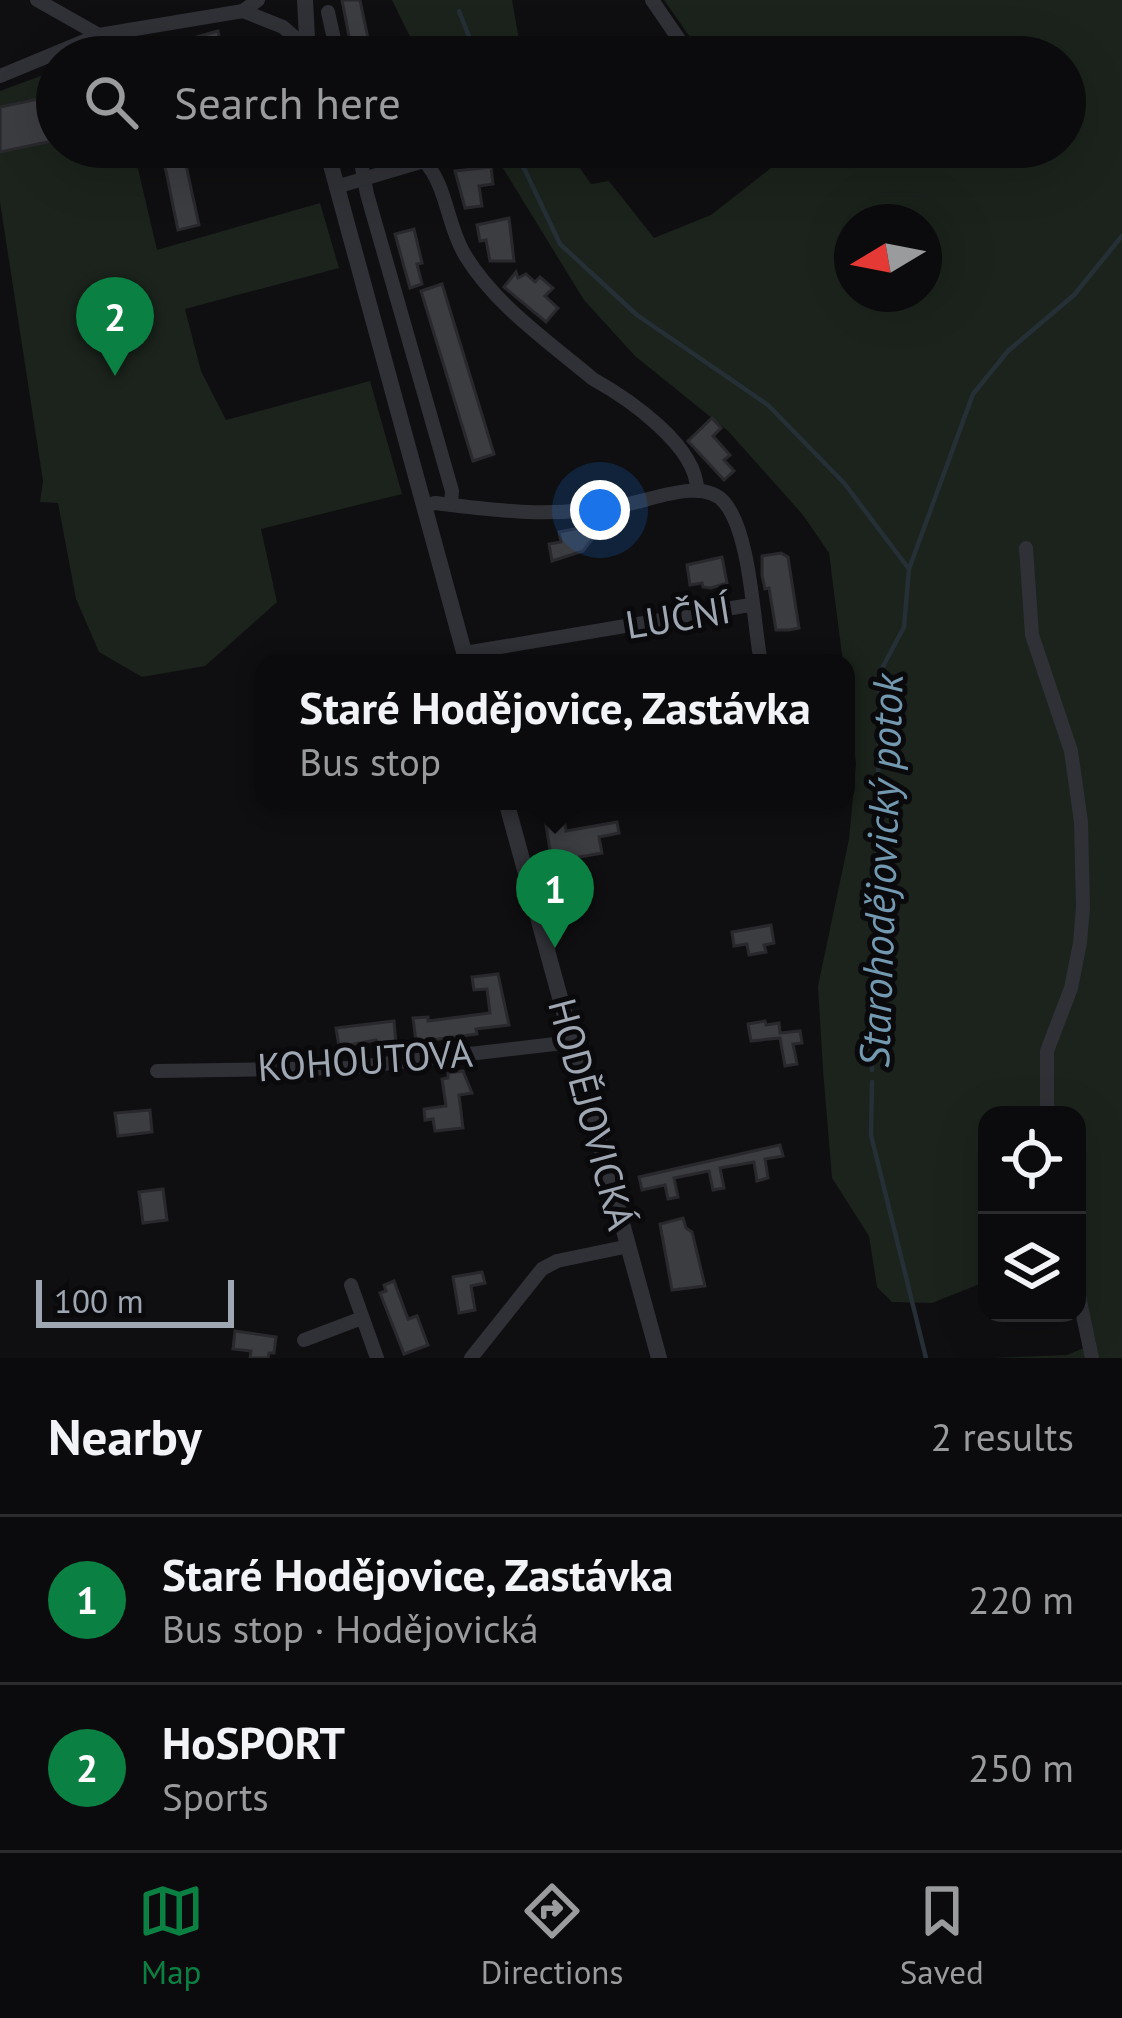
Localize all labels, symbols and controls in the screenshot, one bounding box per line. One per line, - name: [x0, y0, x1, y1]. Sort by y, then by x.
- search box: [36, 36, 1086, 168]
- icon: search: [78, 69, 144, 135]
- text: Search here: [174, 73, 401, 131]
- north arrow: [834, 204, 942, 312]
- pin: 2: [76, 277, 154, 376]
- your location: [570, 480, 630, 540]
- street label: LUČNÍ: [622, 583, 735, 650]
- popup: [255, 654, 855, 810]
- water label: Starohodějovický potok: [846, 671, 915, 1069]
- text: Staré Hodějovice, Zastávka: [299, 678, 811, 736]
- text: Bus stop: [299, 736, 441, 787]
- pin: 1: [516, 849, 594, 948]
- street label: HODĚJOVICKÁ: [537, 993, 648, 1235]
- street label: KOHOUTOVA: [256, 1027, 474, 1092]
- map controls: [978, 1106, 1086, 1322]
- button: locate: [978, 1106, 1086, 1214]
- button: layers: [978, 1214, 1086, 1322]
- scale bar: [36, 1274, 234, 1327]
- text: 100 m: [54, 1279, 144, 1322]
- text: Nearby: [48, 1403, 202, 1469]
- text: 2 results: [931, 1411, 1074, 1462]
- text: Staré Hodějovice, Zastávka: [162, 1545, 673, 1603]
- text: 1: [76, 1574, 98, 1625]
- text: 220 m: [968, 1574, 1074, 1625]
- text: Bus stop · Hodějovická: [162, 1603, 539, 1654]
- text: HoSPORT: [162, 1713, 345, 1771]
- text: 2: [76, 1742, 98, 1793]
- text: 250 m: [968, 1742, 1074, 1793]
- text: Sports: [162, 1771, 269, 1822]
- tab: Map: [138, 1878, 204, 1993]
- tab: Directions: [481, 1878, 623, 1993]
- tab: Saved: [900, 1878, 984, 1993]

